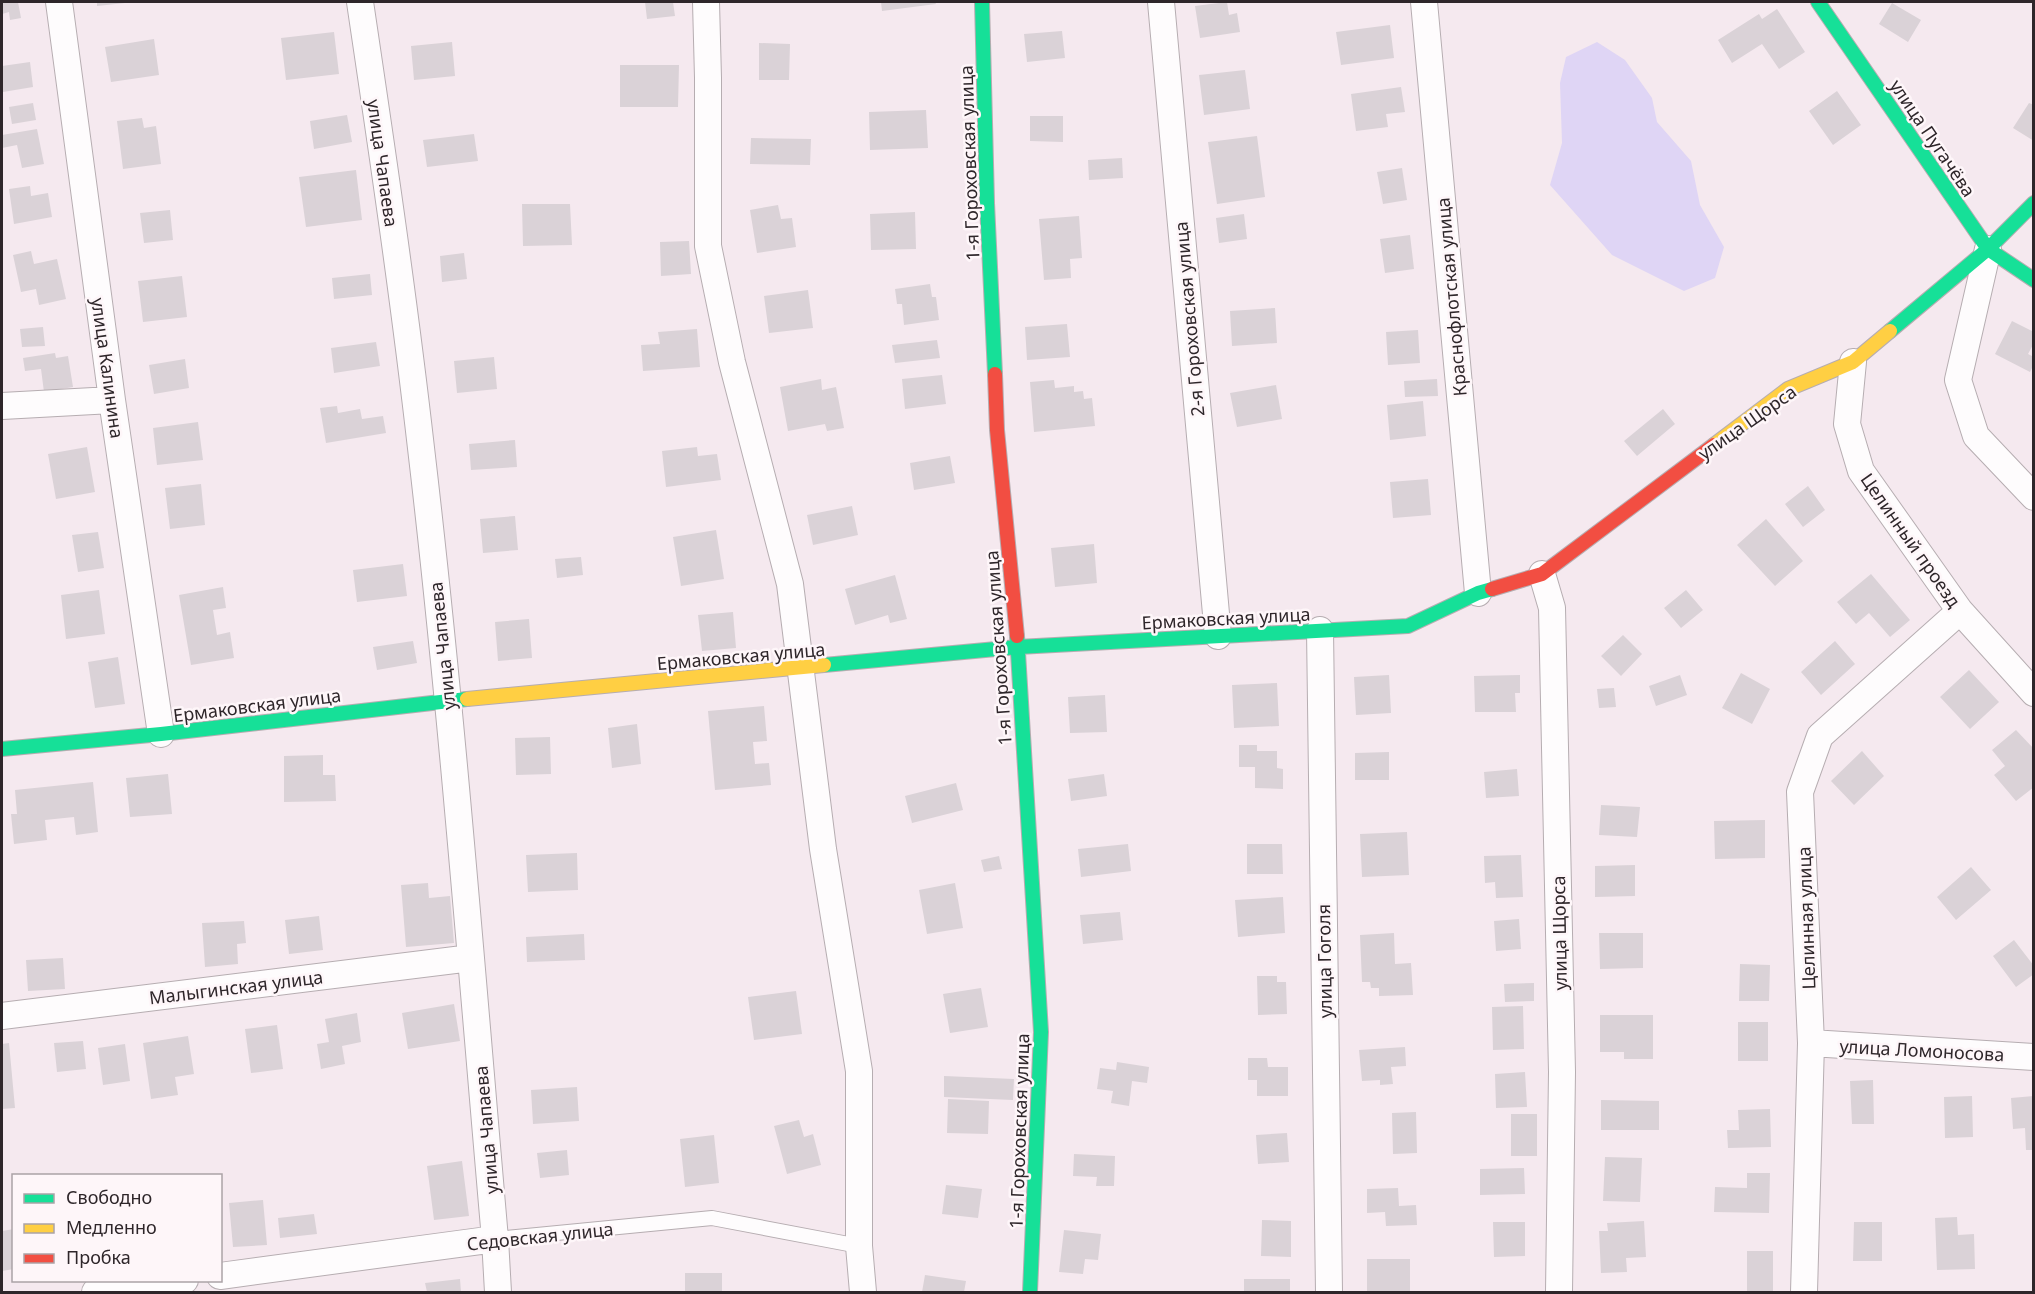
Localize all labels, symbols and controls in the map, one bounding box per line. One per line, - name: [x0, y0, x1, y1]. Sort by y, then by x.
- street label: 1-я Гороховская улица: [954, 65, 984, 261]
- street label: улица Пугачёва: [1885, 75, 1981, 201]
- street label: улица Чапаева: [362, 98, 404, 228]
- street label: Краснофлотская улица: [1430, 197, 1472, 397]
- street label: 2-я Гороховская улица: [1169, 221, 1209, 417]
- street label: улица Калинина: [86, 296, 130, 440]
- street label: улица Щорса: [1693, 379, 1801, 465]
- street label: Целинный проезд: [1856, 468, 1966, 612]
- street label: 1-я Гороховская улица: [979, 550, 1017, 746]
- street label: улица Чапаева: [423, 581, 461, 711]
- street label: Ермаковская улица: [1141, 602, 1311, 634]
- street label: Ермаковская улица: [656, 637, 826, 675]
- street label: Ермаковская улица: [172, 683, 342, 727]
- street label: Целинная улица: [1792, 846, 1820, 990]
- street label: улица Щорса: [1546, 875, 1572, 991]
- street label: улица Гоголя: [1311, 904, 1337, 1018]
- street label: Малыгинская улица: [148, 964, 324, 1010]
- street label: 1-я Гороховская улица: [1004, 1033, 1034, 1229]
- street label: улица Ломоносова: [1839, 1034, 2005, 1066]
- street label: улица Чапаева: [468, 1065, 504, 1195]
- legend: [12, 1174, 222, 1282]
- text: Свободно: [66, 1185, 152, 1209]
- text: Медленно: [66, 1215, 157, 1239]
- street label: Седовская улица: [466, 1216, 614, 1256]
- text: Пробка: [66, 1245, 131, 1269]

